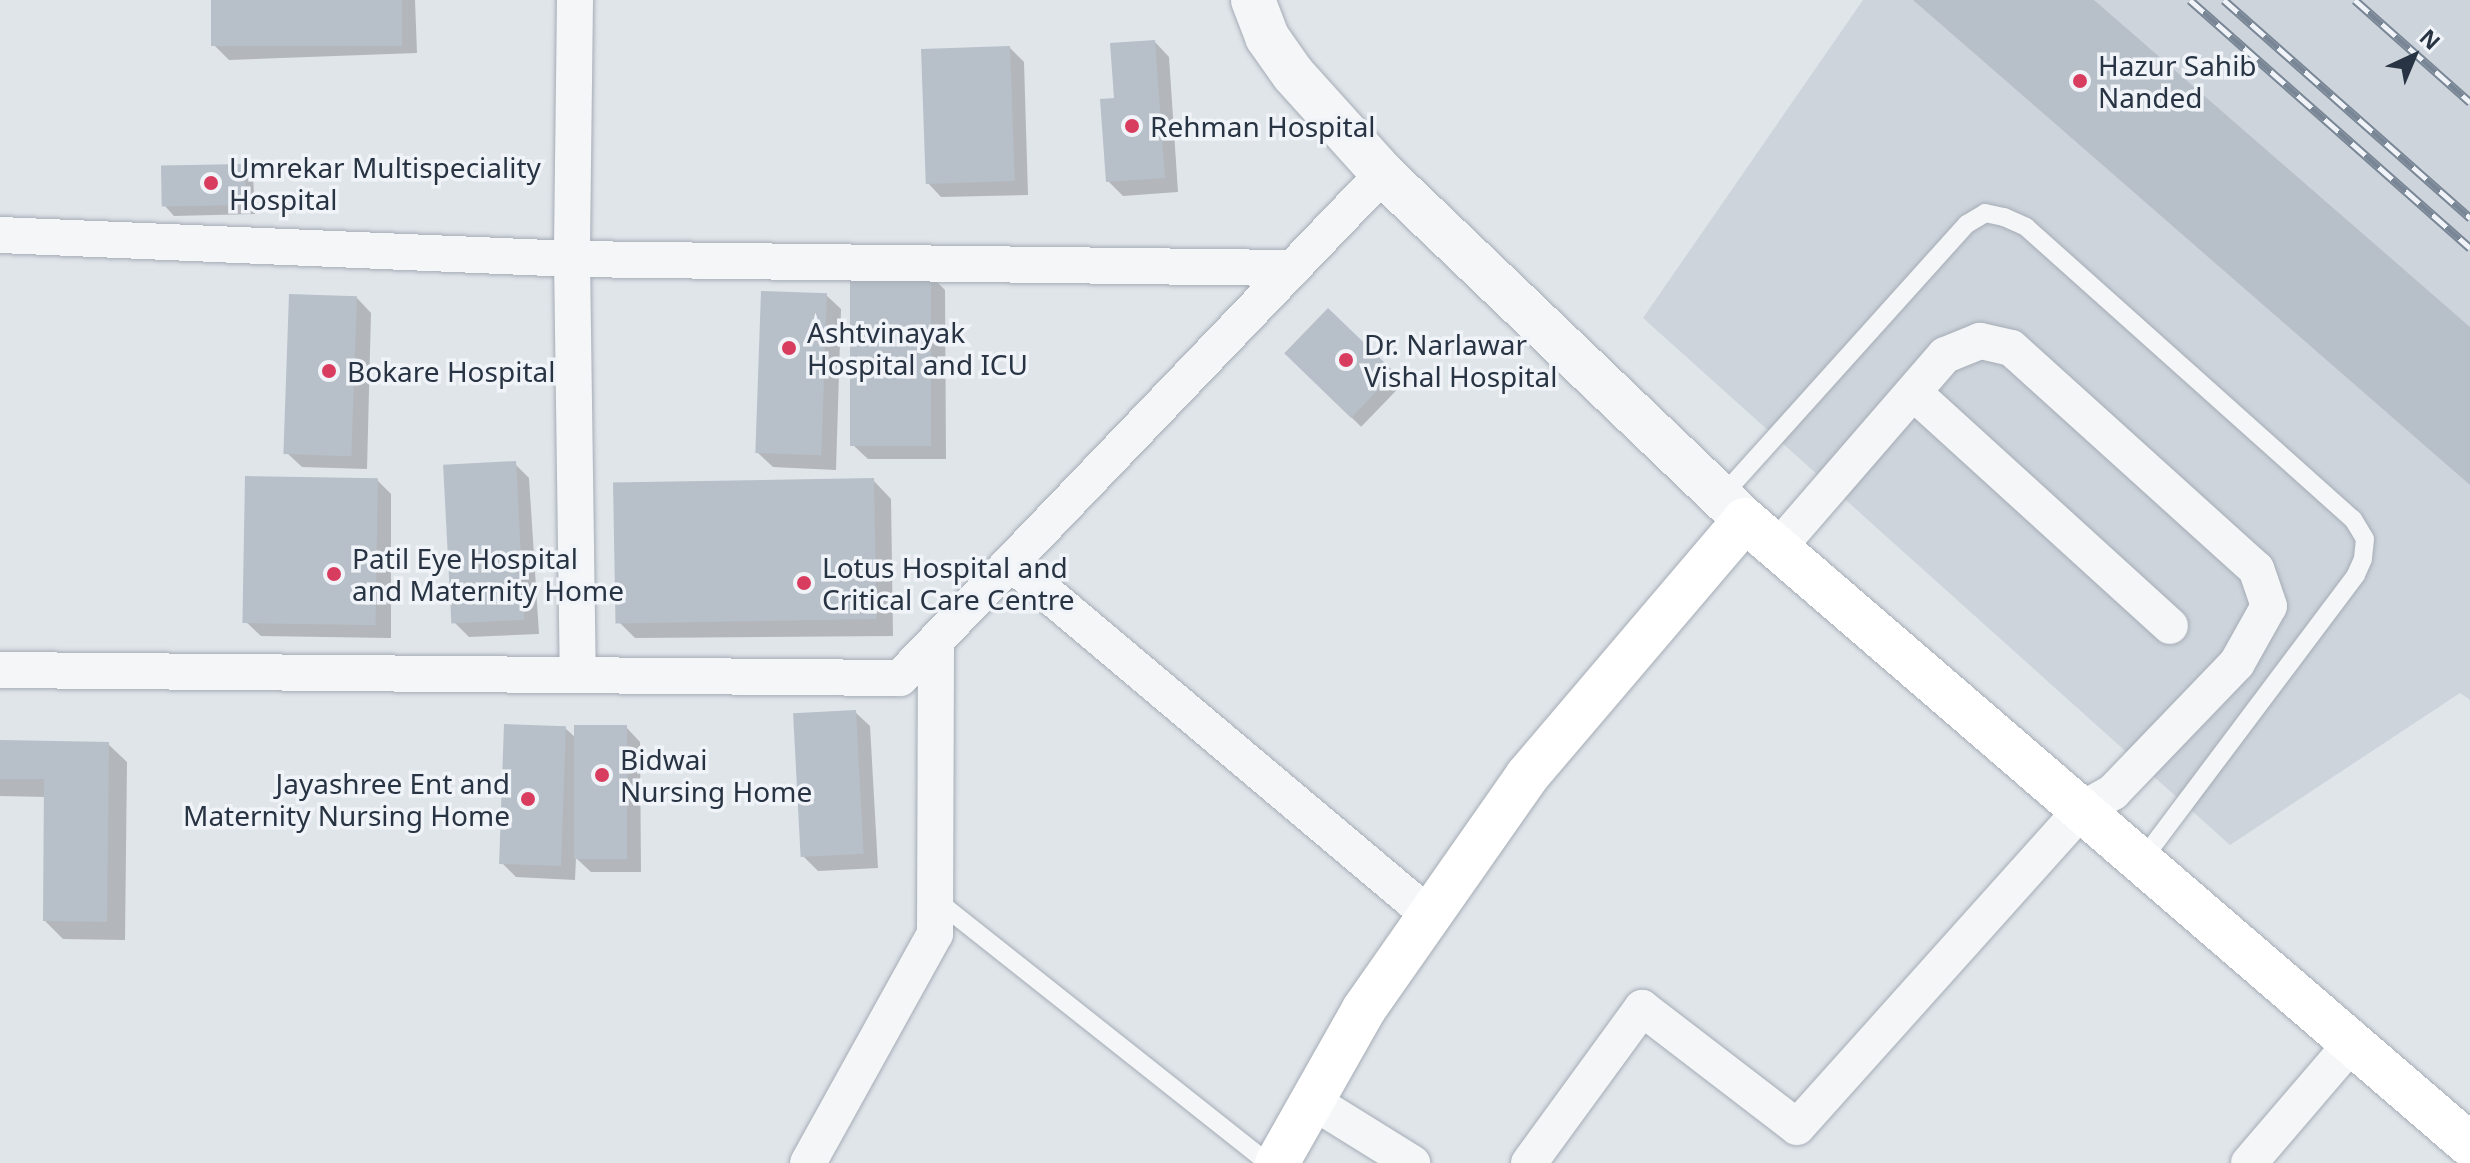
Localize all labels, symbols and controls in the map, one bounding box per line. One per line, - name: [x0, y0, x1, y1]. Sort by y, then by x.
- north arrow: [2374, 16, 2454, 96]
- text: N: [2414, 22, 2448, 56]
- place label: Hazur Sahib Nanded: [2098, 48, 2257, 114]
- marker: Hazur Sahib Nanded: [2069, 70, 2091, 92]
- place label: Rehman Hospital: [1150, 109, 1376, 143]
- marker: Rehman Hospital: [1121, 115, 1143, 137]
- place label: Umrekar Multispeciality Hospital: [229, 150, 541, 216]
- marker: Umrekar Multispeciality Hospital: [200, 172, 222, 194]
- place label: Ashtvinayak Hospital and ICU: [807, 315, 1028, 381]
- place label: Dr. Narlawar Vishal Hospital: [1364, 327, 1558, 393]
- marker: Ashtvinayak Hospital and ICU: [778, 337, 800, 359]
- marker: Dr. Narlawar Vishal Hospital: [1335, 349, 1357, 371]
- place label: Bokare Hospital: [347, 354, 555, 388]
- marker: Bokare Hospital: [318, 360, 340, 382]
- place label: Patil Eye Hospital and Maternity Home: [352, 541, 624, 607]
- place label: Lotus Hospital and Critical Care Centre: [822, 550, 1075, 616]
- marker: Patil Eye Hospital and Maternity Home: [323, 563, 345, 585]
- marker: Lotus Hospital and Critical Care Centre: [793, 572, 815, 594]
- place label: Bidwai Nursing Home: [620, 742, 812, 808]
- marker: Bidwai Nursing Home: [591, 764, 613, 786]
- place label: Jayashree Ent and Maternity Nursing Home: [183, 766, 510, 832]
- marker: Jayashree Ent and Maternity Nursing Home: [517, 788, 539, 810]

